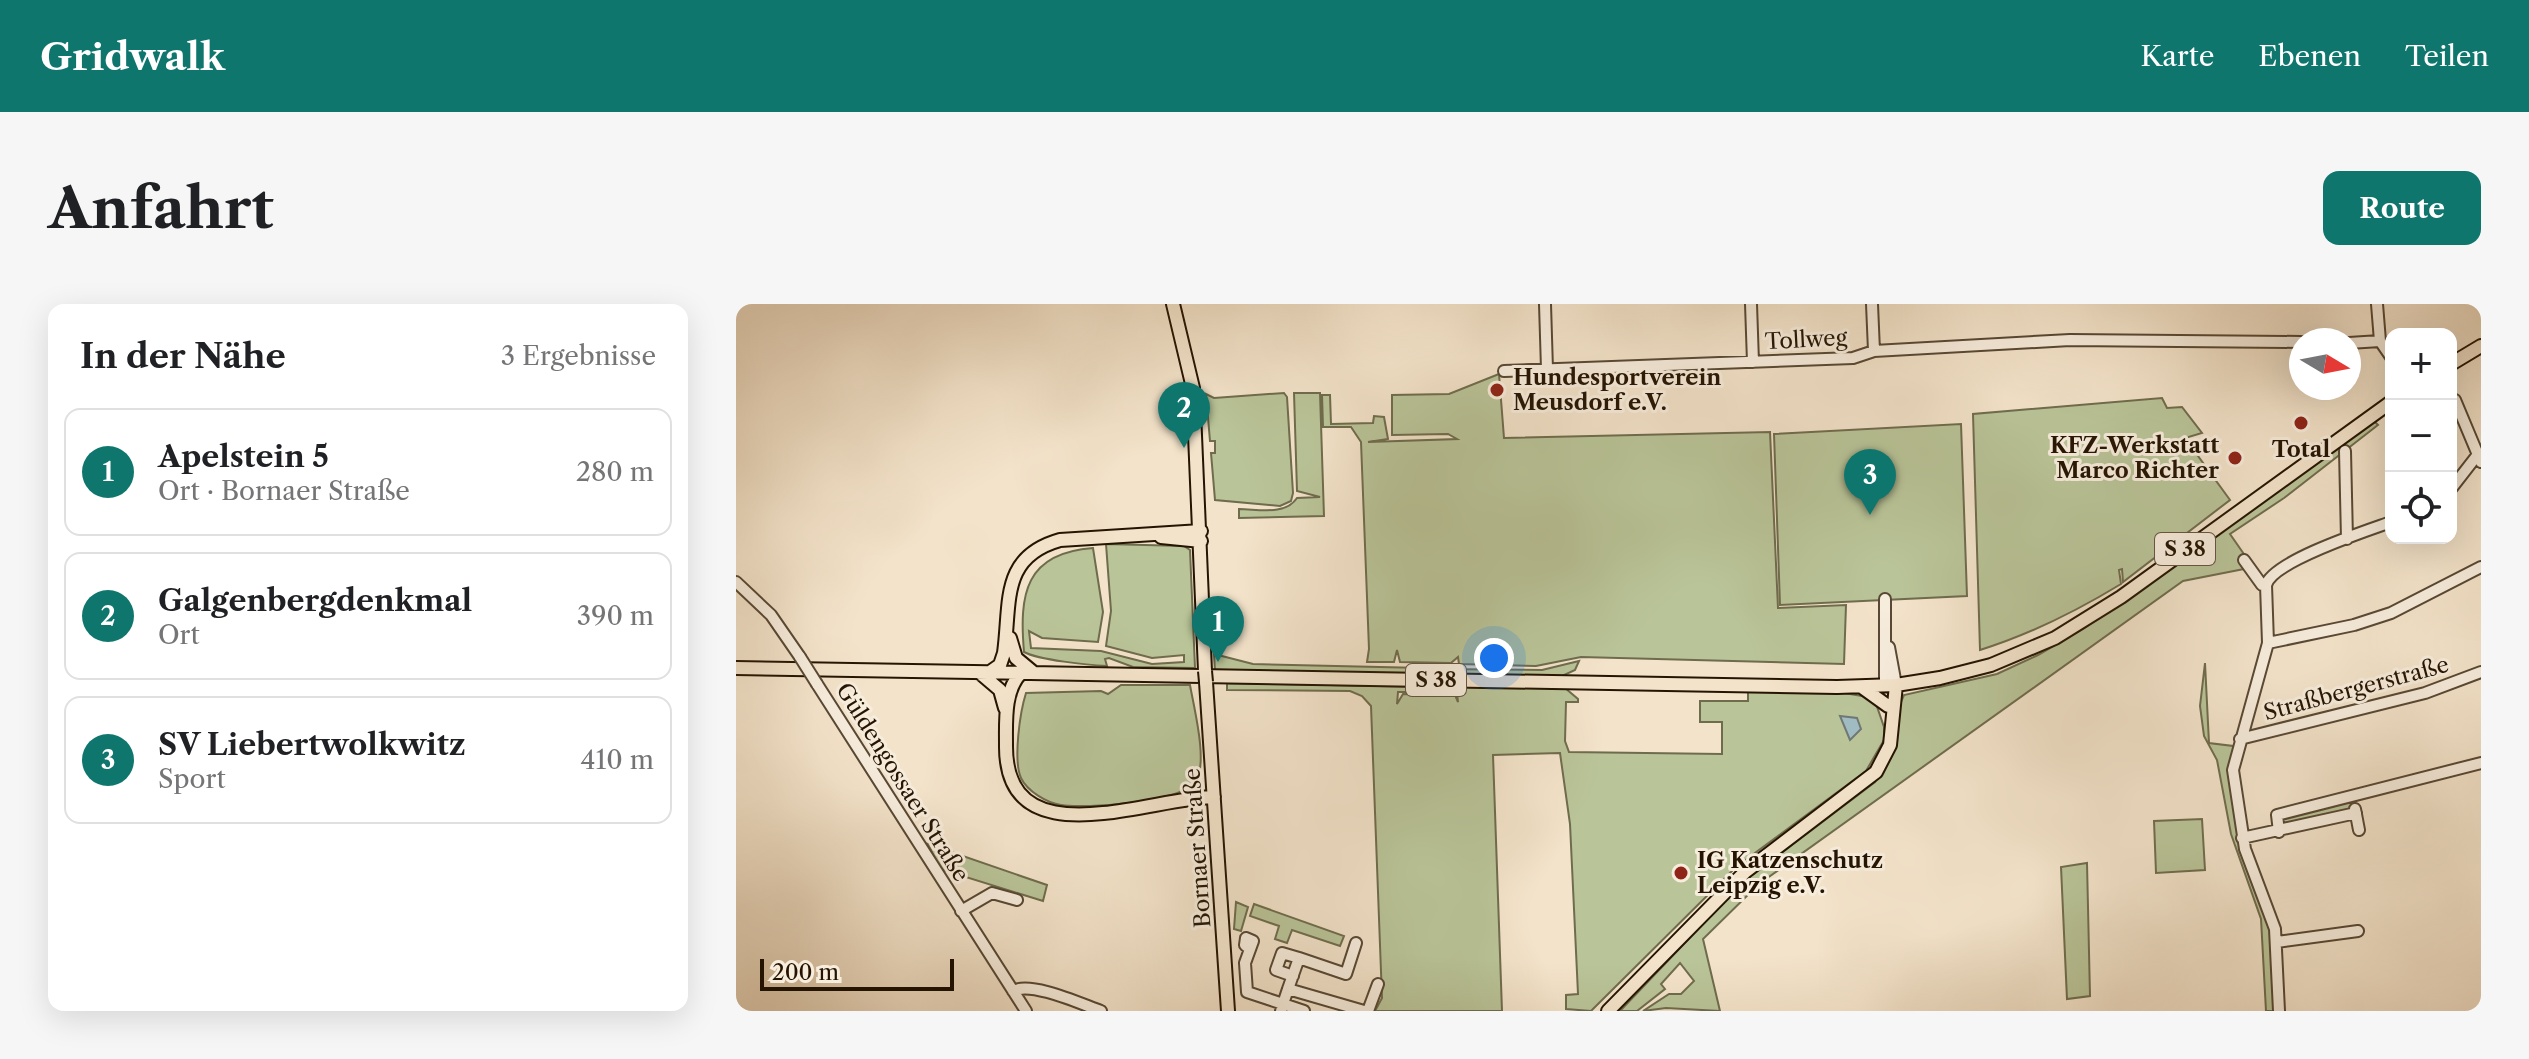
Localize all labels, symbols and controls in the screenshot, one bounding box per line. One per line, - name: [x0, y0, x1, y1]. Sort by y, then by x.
- text: Gridwalk: [40, 33, 225, 80]
- text: Karte: [2140, 39, 2214, 73]
- text: Ebenen: [2258, 39, 2361, 73]
- text: Teilen: [2405, 39, 2489, 73]
- button: Route: [2323, 171, 2481, 245]
- text: Anfahrt: [48, 174, 274, 243]
- street label: Tollweg: [1764, 324, 1848, 355]
- north arrow: [2289, 328, 2361, 400]
- map controls: [2385, 328, 2457, 544]
- button: +: [2385, 328, 2457, 400]
- text: In der Nähe: [80, 335, 286, 377]
- text: 3 Ergebnisse: [501, 340, 656, 372]
- place label: Hundesportverein Meusdorf e.V.: [1513, 364, 1721, 416]
- marker: Hundesportverein Meusdorf e.V.: [1488, 381, 1506, 399]
- pin: 2: [1158, 382, 1210, 448]
- button: −: [2385, 400, 2457, 472]
- marker: Total: [2292, 414, 2310, 432]
- place label: KFZ-Werkstatt Marco Richter: [2050, 432, 2219, 484]
- place label: Total: [2272, 436, 2330, 463]
- text: Apelstein 5: [158, 438, 329, 475]
- pin: 3: [1844, 449, 1896, 515]
- marker: KFZ-Werkstatt Marco Richter: [2226, 449, 2244, 467]
- text: 1: [102, 456, 114, 488]
- text: 280 m: [576, 456, 654, 488]
- button: locate: [2385, 472, 2457, 544]
- text: Ort · Bornaer Straße: [158, 475, 410, 507]
- road number: S 38: [2155, 533, 2215, 565]
- text: Galgenbergdenkmal: [158, 582, 472, 619]
- pin: 1: [1192, 596, 1244, 662]
- text: 2: [100, 600, 116, 632]
- text: 390 m: [577, 600, 654, 632]
- text: Ort: [158, 619, 200, 651]
- your location: [1474, 638, 1514, 678]
- street label: Straßbergerstraße: [2261, 651, 2452, 726]
- road number: S 38: [1406, 664, 1466, 696]
- street label: Güldengossaer Straße: [830, 678, 975, 887]
- text: SV Liebertwolkwitz: [158, 726, 466, 763]
- text: 3: [101, 744, 115, 776]
- text: 410 m: [580, 744, 654, 776]
- text: Sport: [158, 763, 226, 795]
- street label: Bornaer Straße: [1178, 767, 1217, 929]
- place label: IG Katzenschutz Leipzig e.V.: [1697, 847, 1883, 899]
- marker: IG Katzenschutz Leipzig e.V.: [1672, 864, 1690, 882]
- scale bar: [760, 955, 954, 991]
- text: 200 m: [772, 959, 839, 986]

